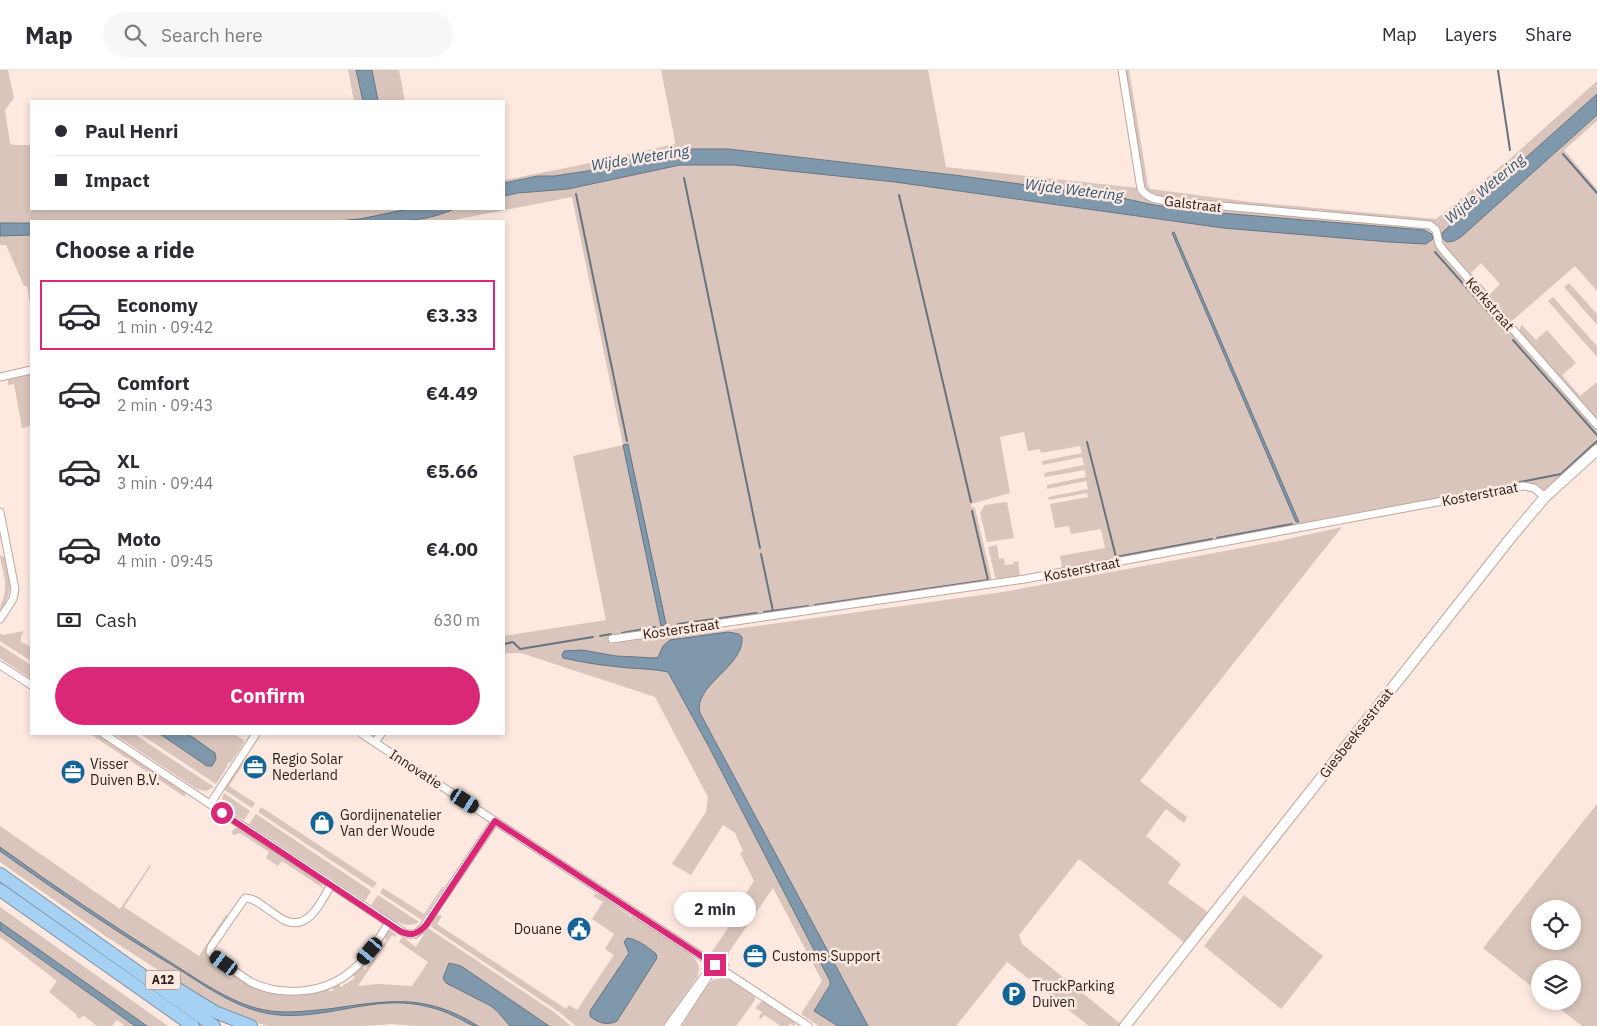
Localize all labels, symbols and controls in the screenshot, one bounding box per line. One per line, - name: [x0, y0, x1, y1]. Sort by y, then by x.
- search box: [103, 12, 453, 57]
- text: Map: [25, 19, 73, 51]
- icon: search: [121, 21, 149, 49]
- text: Search here: [161, 23, 263, 47]
- text: Map: [1382, 23, 1417, 46]
- text: Layers: [1445, 23, 1497, 46]
- text: Share: [1525, 23, 1572, 46]
- text: Paul Henri: [85, 119, 178, 143]
- water label: Wijde Wetering: [590, 140, 692, 175]
- water label: Wijde Wetering: [1441, 149, 1530, 228]
- text: Impact: [85, 168, 150, 192]
- water label: Wijde Wetering: [1024, 174, 1126, 205]
- street label: Galstraat: [1163, 192, 1223, 216]
- text: Choose a ride: [55, 235, 195, 264]
- street label: Kerkstraat: [1462, 274, 1518, 335]
- icon: car: [57, 293, 102, 338]
- text: Economy: [117, 293, 198, 317]
- text: €3.33: [426, 303, 478, 327]
- text: 1 min · 09:42: [117, 317, 213, 337]
- icon: car: [57, 371, 102, 416]
- text: Comfort: [117, 371, 190, 395]
- text: €4.49: [426, 381, 478, 405]
- text: 2 min · 09:43: [117, 395, 213, 415]
- icon: car: [57, 449, 102, 494]
- text: XL: [117, 449, 140, 473]
- text: €5.66: [426, 459, 478, 483]
- text: 3 min · 09:44: [117, 473, 213, 493]
- street label: Kosterstraat: [1440, 478, 1520, 510]
- icon: car: [57, 527, 102, 572]
- text: Moto: [117, 527, 161, 551]
- text: €4.00: [426, 537, 478, 561]
- text: 4 min · 09:45: [117, 551, 213, 571]
- street label: Kosterstraat: [1042, 553, 1122, 585]
- icon: cash: [55, 606, 83, 634]
- text: Cash: [95, 608, 137, 632]
- text: 630 m: [433, 610, 480, 630]
- street label: Kosterstraat: [641, 615, 721, 643]
- button: Confirm: [55, 667, 480, 725]
- street label: Giesbeeksestraat: [1315, 684, 1397, 782]
- street label: Innovatie: [386, 745, 446, 793]
- place label: Regio Solar Nederland: [272, 750, 343, 784]
- office icon: Regio Solar Nederland: [242, 754, 268, 780]
- place label: Visser Duiven B.V.: [90, 755, 160, 789]
- office icon: Visser Duiven B.V.: [60, 759, 86, 785]
- car: [448, 787, 481, 815]
- route start: [211, 802, 233, 824]
- place label: Gordijnenatelier Van der Woude: [340, 806, 442, 840]
- shop icon: Gordijnenatelier Van der Woude: [309, 810, 335, 836]
- callout: 2 min: [674, 892, 756, 928]
- text: 2 min: [694, 899, 736, 919]
- map controls: [1531, 900, 1581, 1010]
- button: locate: [1531, 900, 1581, 950]
- public building icon: Douane: [566, 916, 592, 942]
- place label: Douane: [514, 920, 562, 938]
- car: [354, 935, 385, 967]
- office icon: Customs Support: [742, 943, 768, 969]
- place label: Customs Support: [772, 947, 881, 965]
- car: [207, 948, 240, 978]
- route end: [704, 954, 726, 976]
- button: layers: [1531, 960, 1581, 1010]
- road number: A12: [146, 970, 180, 990]
- place label: TruckParking Duiven: [1032, 977, 1115, 1011]
- parking icon: TruckParking Duiven: [1001, 981, 1027, 1007]

